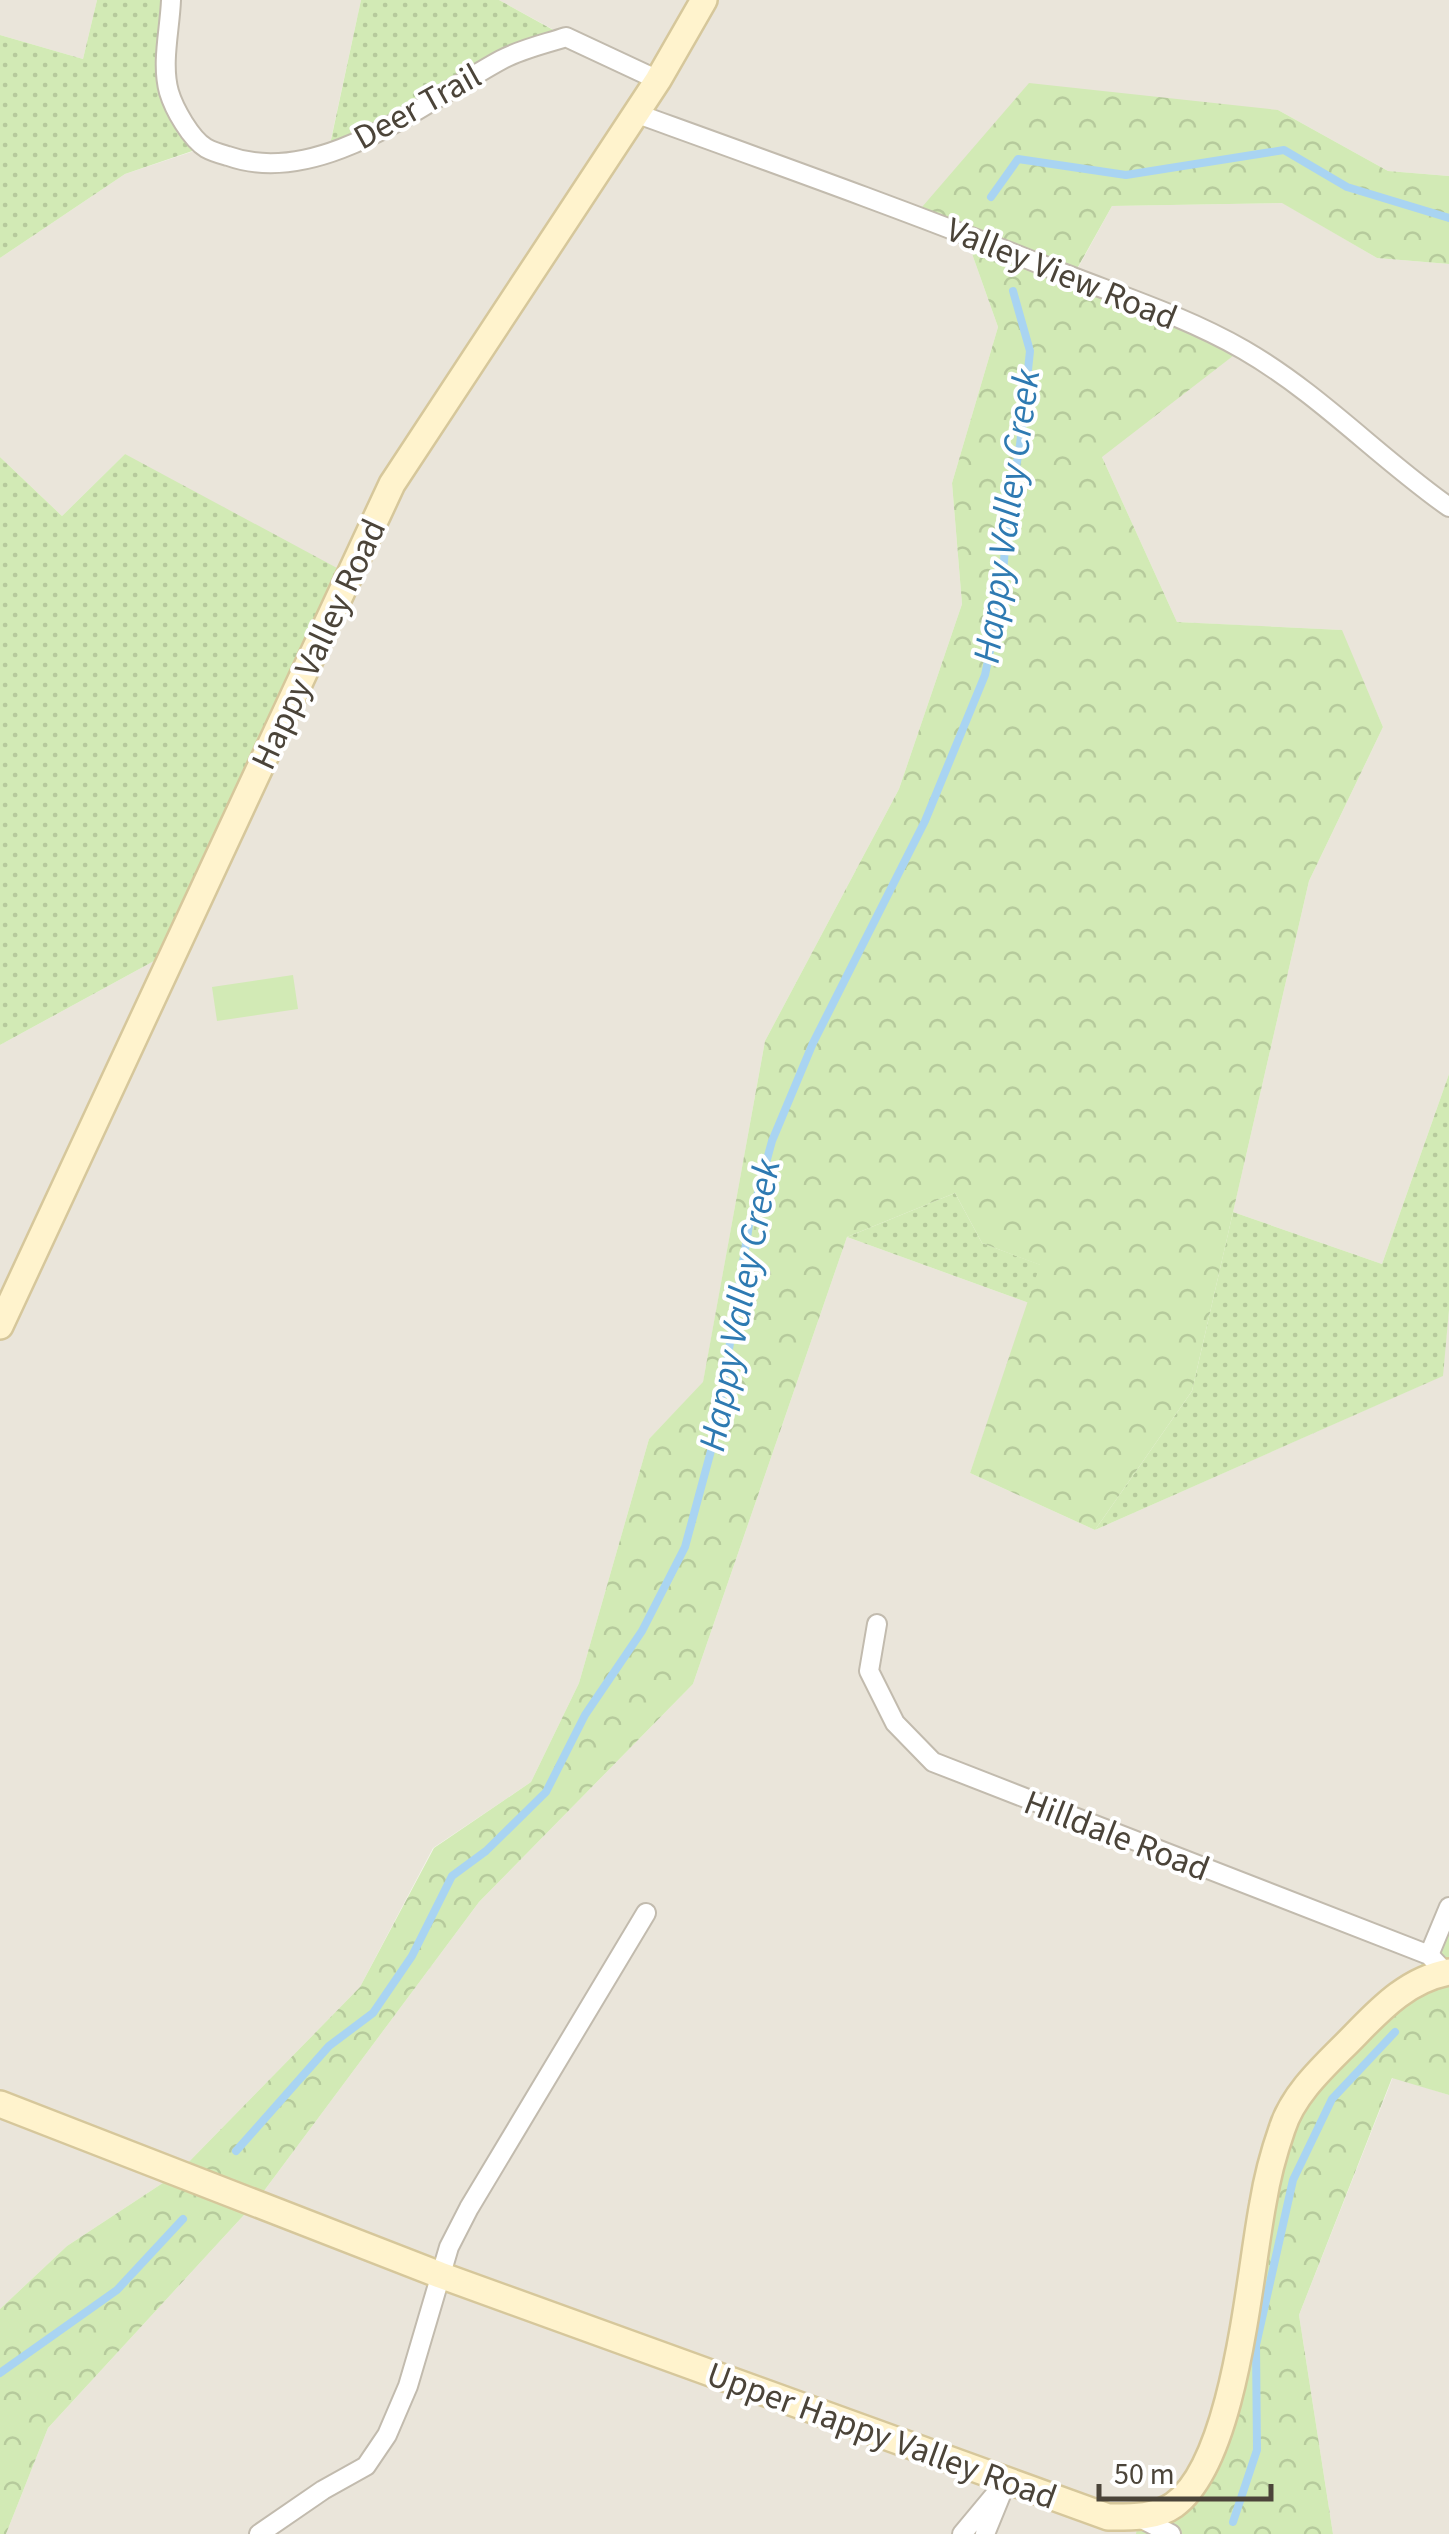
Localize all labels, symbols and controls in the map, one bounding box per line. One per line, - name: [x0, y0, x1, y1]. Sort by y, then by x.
- street label: Deer Trail: [345, 51, 490, 162]
- street label: Valley View Road: [939, 205, 1185, 343]
- water label: Happy Valley Creek: [960, 365, 1054, 667]
- street label: Happy Valley Road: [239, 511, 399, 778]
- water label: Happy Valley Creek: [685, 1154, 795, 1456]
- street label: Hilldale Road: [1017, 1778, 1217, 1894]
- street label: Upper Happy Valley Road: [700, 2349, 1064, 2523]
- scale bar: [1099, 2439, 1272, 2501]
- text: 50 m: [1114, 2453, 1175, 2496]

